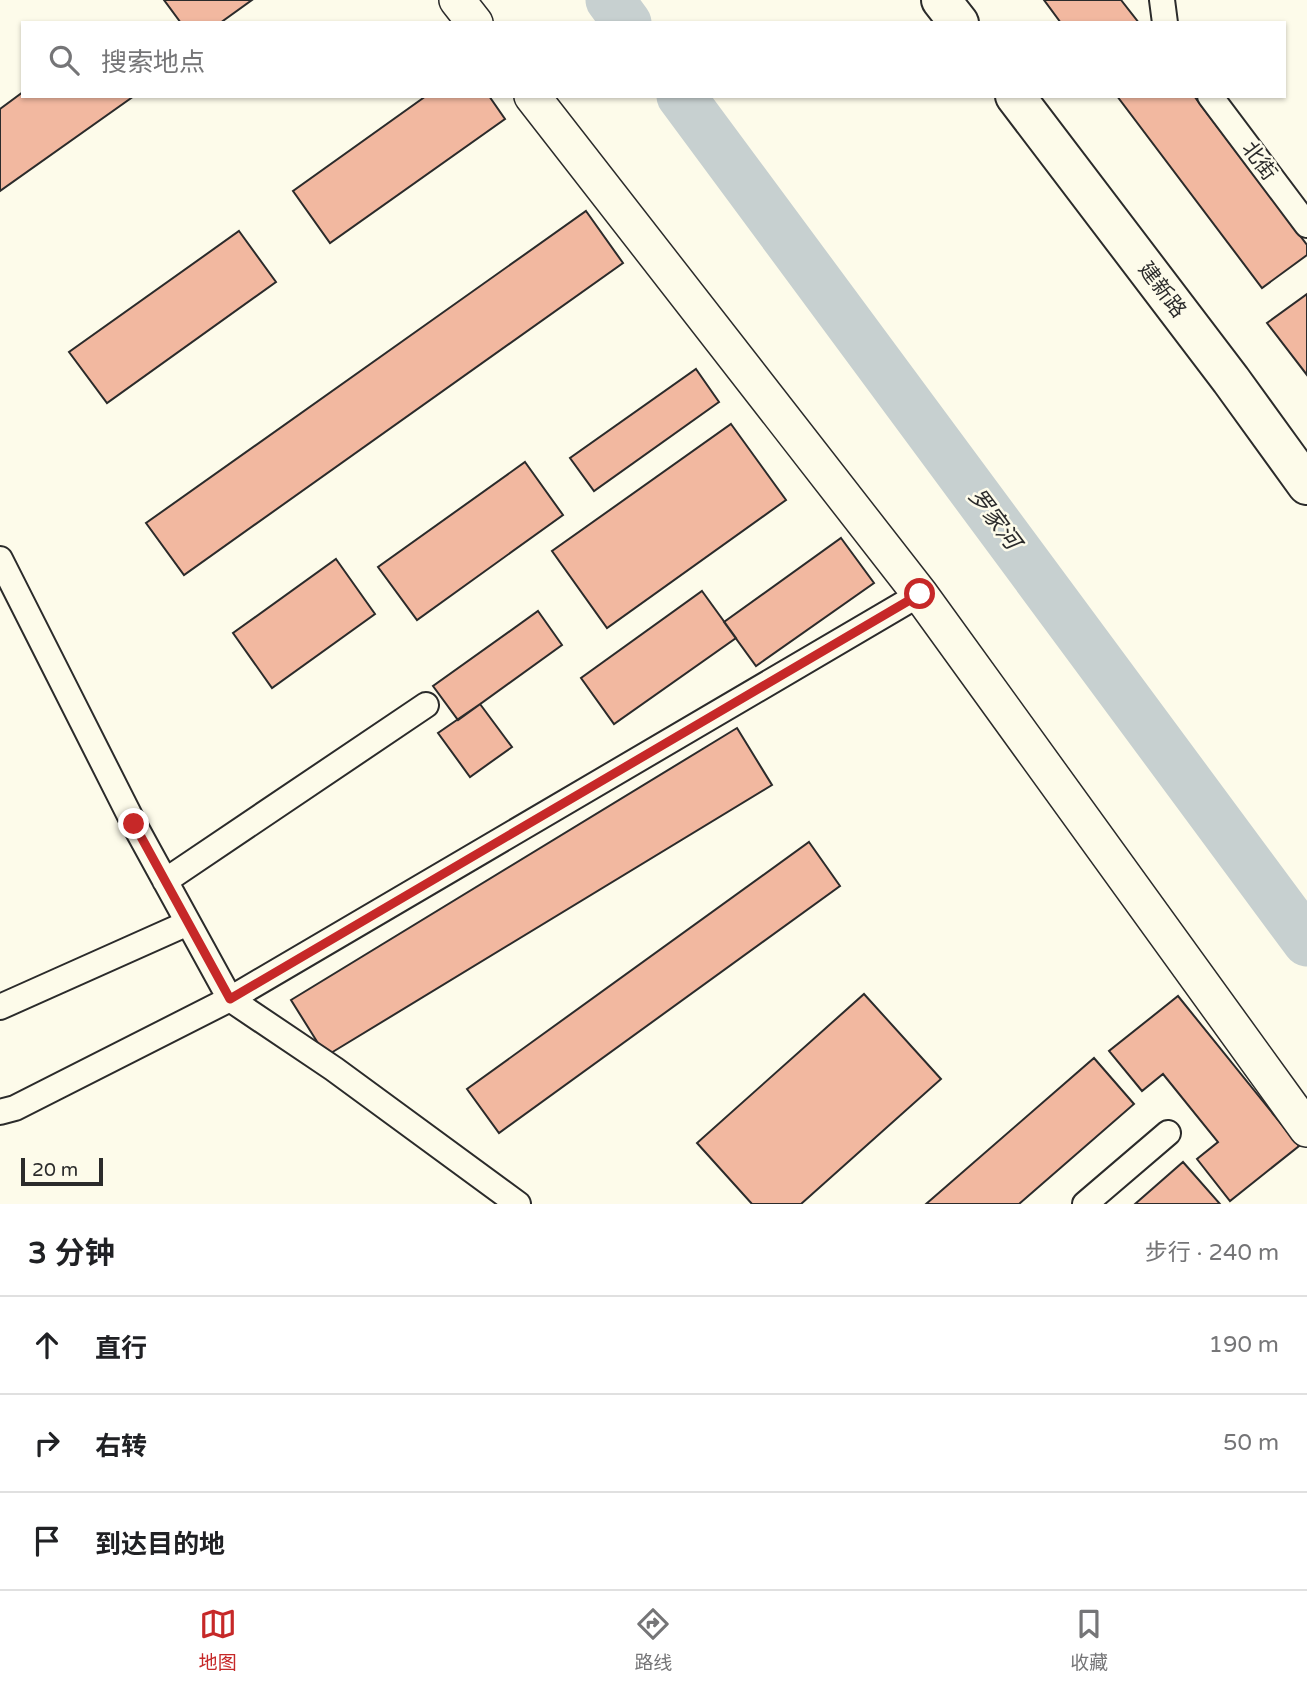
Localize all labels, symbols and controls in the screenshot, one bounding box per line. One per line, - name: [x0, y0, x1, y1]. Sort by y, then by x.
- search box: [21, 21, 1286, 98]
- icon: search: [45, 41, 83, 79]
- text: 搜索地点: [101, 47, 205, 78]
- street label: 北街: [1236, 137, 1282, 185]
- street label: 建新路: [1133, 257, 1191, 323]
- water label: 罗家河: [962, 483, 1028, 558]
- route start: [904, 578, 935, 609]
- route end: [118, 808, 149, 839]
- scale bar: [21, 1155, 103, 1187]
- text: 20 m: [32, 1159, 78, 1181]
- text: 3 分钟: [28, 1235, 115, 1272]
- text: 步行 · 240 m: [1145, 1239, 1279, 1267]
- icon: ahead: [28, 1326, 66, 1364]
- text: 190 m: [1209, 1331, 1279, 1359]
- text: 直行: [95, 1333, 147, 1364]
- icon: right: [28, 1424, 66, 1462]
- text: 50 m: [1223, 1429, 1279, 1457]
- text: 右转: [95, 1431, 147, 1462]
- icon: arrive: [28, 1522, 66, 1560]
- text: 到达目的地: [95, 1529, 225, 1560]
- tab: 地图: [199, 1605, 237, 1674]
- tab: 路线: [634, 1605, 672, 1674]
- tab: 收藏: [1070, 1605, 1108, 1674]

